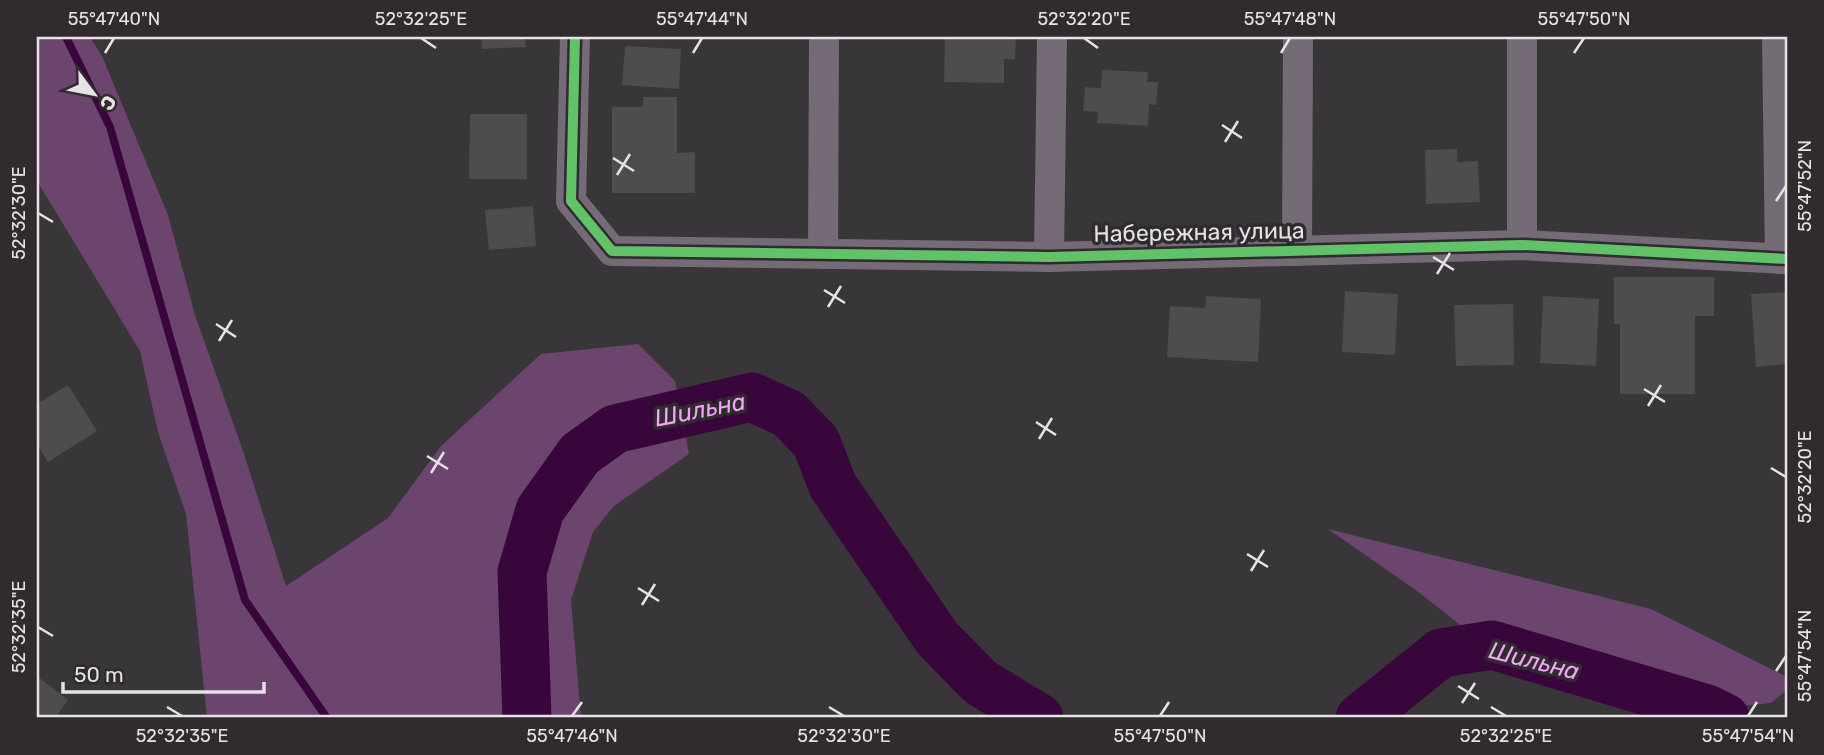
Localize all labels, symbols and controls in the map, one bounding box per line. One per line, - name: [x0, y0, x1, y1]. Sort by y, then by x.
- text: 55°47'40"N: [68, 8, 160, 30]
- text: 52°32'25"E: [375, 8, 467, 30]
- text: 55°47'44"N: [656, 8, 748, 30]
- text: 52°32'20"E: [1037, 8, 1131, 30]
- text: 55°47'48"N: [1244, 8, 1336, 30]
- text: 55°47'50"N: [1538, 8, 1630, 30]
- north arrow: [60, 60, 130, 130]
- text: С: [95, 91, 121, 114]
- text: 55°47'52"N: [1794, 140, 1816, 232]
- text: 52°32'30"E: [8, 166, 30, 260]
- street label: Набережная улица: [1093, 216, 1305, 248]
- water label: Шильна: [652, 387, 748, 433]
- text: 52°32'20"E: [1794, 430, 1816, 524]
- text: 52°32'35"E: [8, 581, 30, 673]
- text: 55°47'54"N: [1794, 610, 1816, 702]
- water label: Шильна: [1486, 636, 1582, 686]
- scale bar: [63, 650, 264, 694]
- text: 50 m: [74, 662, 124, 687]
- text: 52°32'35"E: [136, 725, 228, 747]
- text: 55°47'46"N: [526, 725, 618, 747]
- text: 52°32'30"E: [797, 725, 891, 747]
- text: 55°47'50"N: [1114, 725, 1206, 747]
- text: 52°32'25"E: [1460, 725, 1552, 747]
- text: 55°47'54"N: [1702, 725, 1794, 747]

